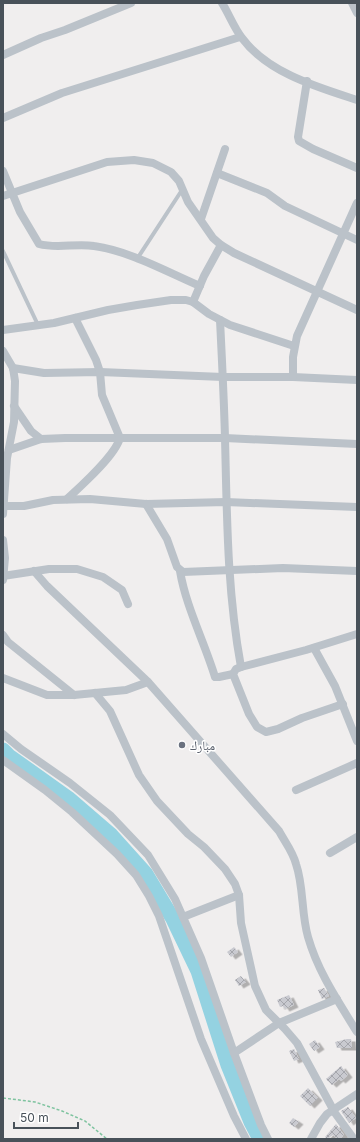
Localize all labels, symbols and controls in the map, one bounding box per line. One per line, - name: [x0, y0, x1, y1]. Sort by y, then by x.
- place label: مبارك: [190, 737, 215, 754]
- marker: مبارك: [177, 740, 187, 750]
- scale bar: [14, 1104, 78, 1130]
- text: 50 m: [20, 1110, 49, 1125]

